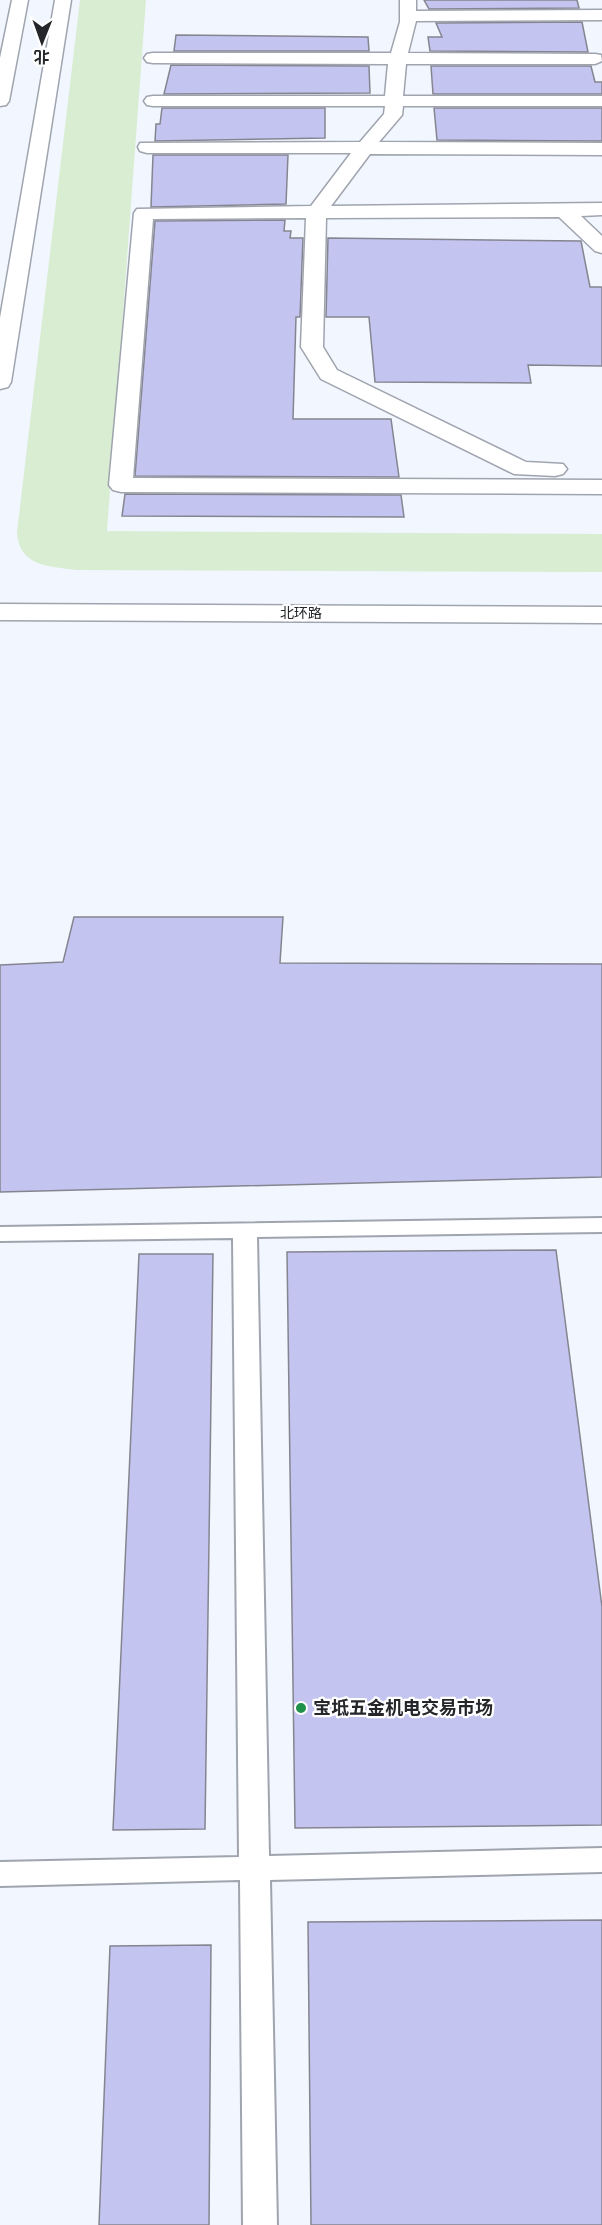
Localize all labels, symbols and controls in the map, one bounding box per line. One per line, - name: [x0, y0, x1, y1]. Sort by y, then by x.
- north arrow: [12, 12, 72, 72]
- text: 北: [34, 46, 50, 68]
- street label: 北环路: [280, 603, 322, 622]
- place label: 宝坻五金机电交易市场: [313, 1695, 493, 1719]
- marker: 宝坻五金机电交易市场: [294, 1701, 308, 1715]

